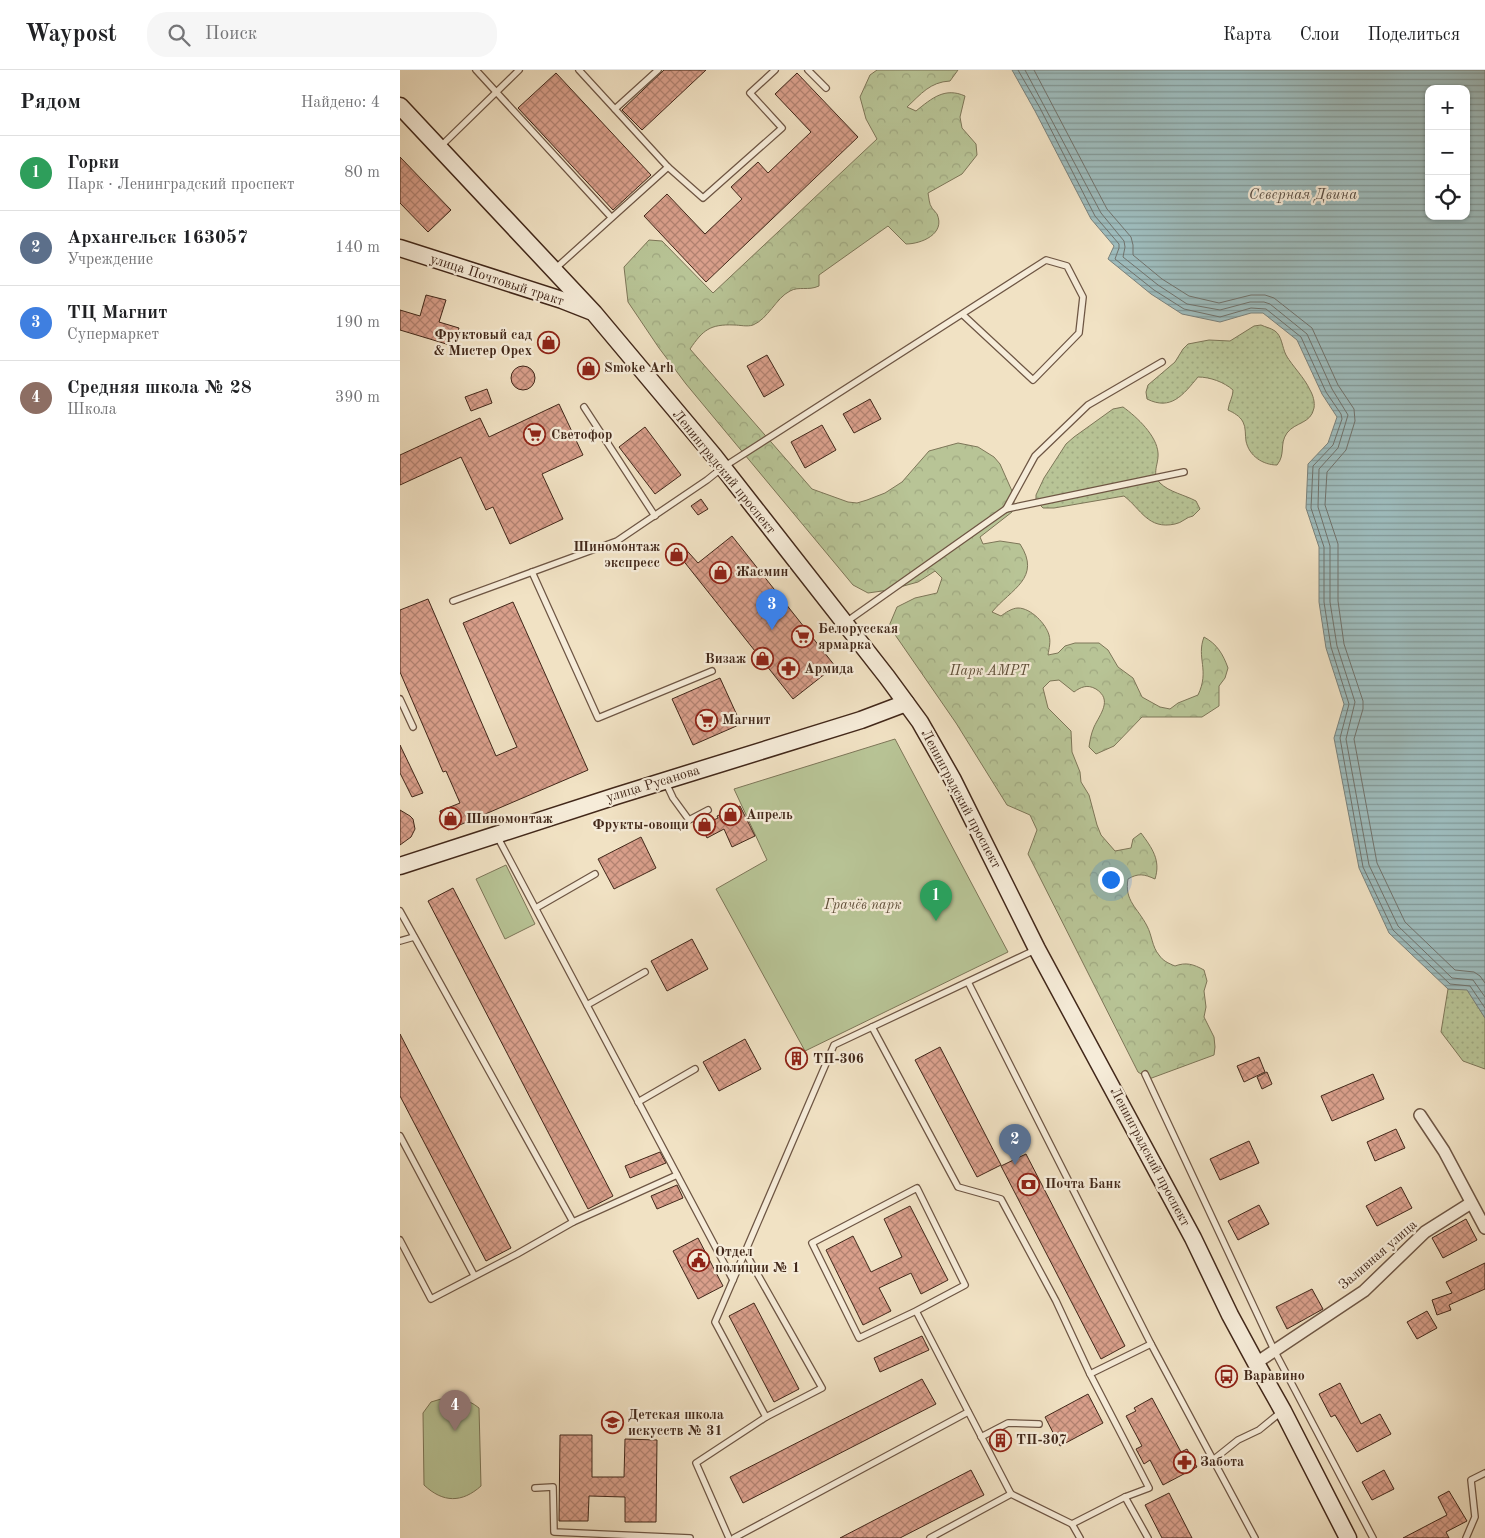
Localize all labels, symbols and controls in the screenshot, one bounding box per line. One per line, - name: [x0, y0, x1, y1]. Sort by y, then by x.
- search box: [147, 12, 497, 57]
- icon: search: [165, 21, 193, 49]
- text: Waypost: [25, 23, 117, 47]
- text: Поиск: [205, 25, 257, 44]
- text: Карта: [1223, 26, 1272, 44]
- text: Слои: [1300, 26, 1339, 44]
- text: Поделиться: [1367, 26, 1460, 44]
- map controls: [1425, 85, 1470, 220]
- button: +: [1425, 85, 1470, 130]
- text: Рядом: [20, 92, 81, 113]
- text: Найдено: 4: [301, 95, 380, 111]
- button: −: [1425, 130, 1470, 175]
- text: Горки: [67, 154, 119, 173]
- text: 1: [31, 165, 41, 181]
- text: 80 m: [344, 165, 380, 181]
- button: locate: [1425, 175, 1470, 220]
- text: Парк · Ленинградский проспект: [67, 177, 295, 193]
- water label: Северная Двина: [1249, 188, 1357, 203]
- text: Архангельск 163057: [67, 229, 248, 248]
- text: 2: [31, 240, 41, 256]
- text: 140 m: [335, 240, 380, 256]
- text: Учреждение: [67, 252, 153, 268]
- street label: улица Почтовый тракт: [428, 252, 566, 308]
- text: ТЦ Магнит: [67, 304, 167, 323]
- text: 3: [31, 315, 41, 331]
- text: 190 m: [335, 315, 380, 331]
- text: Супермаркет: [67, 327, 159, 343]
- place label: Фруктовый сад & Мистер Орех: [434, 328, 532, 358]
- shop icon: Фруктовый сад & Мистер Орех: [536, 331, 560, 355]
- shop icon: Smoke Arh: [576, 356, 600, 380]
- place label: Smoke Arh: [604, 361, 674, 375]
- text: Средняя школа № 28: [67, 379, 252, 398]
- text: 4: [31, 390, 41, 406]
- text: 390 m: [335, 390, 380, 406]
- text: Школа: [67, 402, 117, 418]
- street label: Ленинградский проспект: [670, 407, 779, 537]
- supermarket icon: Светофор: [523, 423, 547, 447]
- place label: Светофор: [551, 428, 612, 443]
- place label: Шиномонтаж экспресс: [573, 540, 660, 570]
- shop icon: Шиномонтаж экспресс: [664, 543, 688, 567]
- shop icon: Жасмин: [708, 560, 732, 584]
- place label: Жасмин: [736, 565, 788, 579]
- pin: 3: [756, 589, 788, 630]
- place label: Белорусская ярмарка: [818, 622, 898, 652]
- supermarket icon: Белорусская ярмарка: [790, 625, 814, 649]
- shop icon: Визаж: [750, 647, 774, 671]
- place label: Визаж: [705, 652, 746, 666]
- pharmacy icon: Армида: [776, 657, 800, 681]
- place label: Армида: [804, 662, 854, 676]
- park label: Парк АМРТ: [948, 664, 1030, 679]
- supermarket icon: Магнит: [694, 708, 718, 732]
- place label: Магнит: [722, 713, 771, 727]
- street label: Ленинградский проспект: [918, 727, 1004, 871]
- street label: улица Русанова: [604, 763, 702, 805]
- shop icon: Апрель: [718, 803, 742, 827]
- shop icon: Шиномонтаж: [438, 807, 462, 831]
- place label: Апрель: [746, 808, 793, 822]
- place label: Шиномонтаж: [466, 812, 553, 826]
- shop icon: Фрукты-овощи: [693, 813, 717, 837]
- place label: Фрукты-овощи: [593, 818, 689, 832]
- your location: [1098, 867, 1124, 893]
- pin: 1: [920, 880, 952, 921]
- park label: Грачёв парк: [823, 898, 902, 913]
- building icon: ТП-306: [785, 1047, 809, 1071]
- place label: ТП-306: [813, 1052, 864, 1066]
- street label: Ленинградский проспект: [1107, 1085, 1193, 1229]
- pin: 2: [999, 1124, 1031, 1165]
- bank icon: Почта Банк: [1017, 1172, 1041, 1196]
- place label: Почта Банк: [1045, 1177, 1121, 1191]
- street label: Заливная улица: [1336, 1217, 1420, 1293]
- place label: Отдел полиции № 1: [715, 1245, 800, 1275]
- public building icon: Отдел полиции № 1: [687, 1248, 711, 1272]
- bus stop icon: Варавино: [1215, 1364, 1239, 1388]
- place label: Варавино: [1243, 1369, 1305, 1383]
- pin: 4: [439, 1390, 471, 1431]
- place label: Детская школа искусств № 31: [628, 1408, 724, 1438]
- school or university icon: Детская школа искусств № 31: [600, 1411, 624, 1435]
- building icon: ТП-307: [988, 1428, 1012, 1452]
- place label: ТП-307: [1016, 1433, 1067, 1447]
- pharmacy icon: Забота: [1172, 1450, 1196, 1474]
- place label: Забота: [1200, 1455, 1244, 1469]

